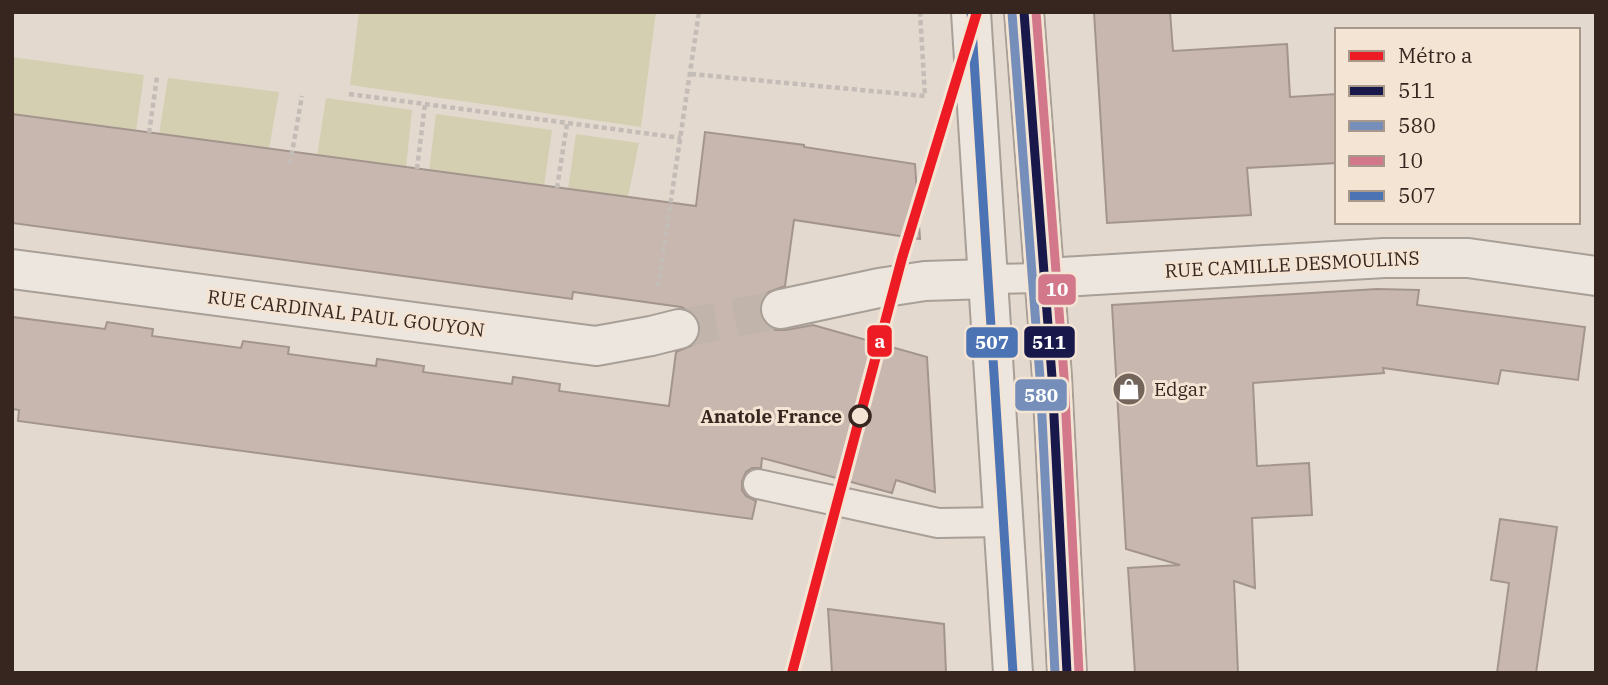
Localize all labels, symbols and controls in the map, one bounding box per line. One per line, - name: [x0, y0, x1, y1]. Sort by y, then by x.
- legend: [1335, 28, 1580, 224]
- text: Métro a: [1398, 41, 1472, 69]
- text: 511: [1398, 76, 1436, 104]
- text: 580: [1398, 111, 1436, 139]
- text: 10: [1398, 146, 1423, 174]
- text: 507: [1398, 181, 1436, 209]
- street label: RUE CAMILLE DESMOULINS: [1164, 245, 1420, 283]
- line badge: 10: [1037, 273, 1077, 306]
- text: 10: [1046, 277, 1068, 301]
- street label: RUE CARDINAL PAUL GOUYON: [206, 284, 486, 342]
- line badge: a: [866, 324, 893, 358]
- line badge: 511: [1023, 325, 1076, 359]
- line badge: 507: [965, 326, 1019, 359]
- text: a: [875, 329, 886, 353]
- text: 507: [975, 330, 1009, 354]
- text: 511: [1032, 330, 1066, 354]
- shop icon: Edgar: [1110, 370, 1148, 408]
- place label: Edgar: [1154, 377, 1207, 401]
- line badge: 580: [1014, 378, 1068, 412]
- text: 580: [1024, 383, 1058, 407]
- place label: Anatole France: [701, 404, 842, 428]
- marker: Anatole France: [849, 405, 871, 427]

